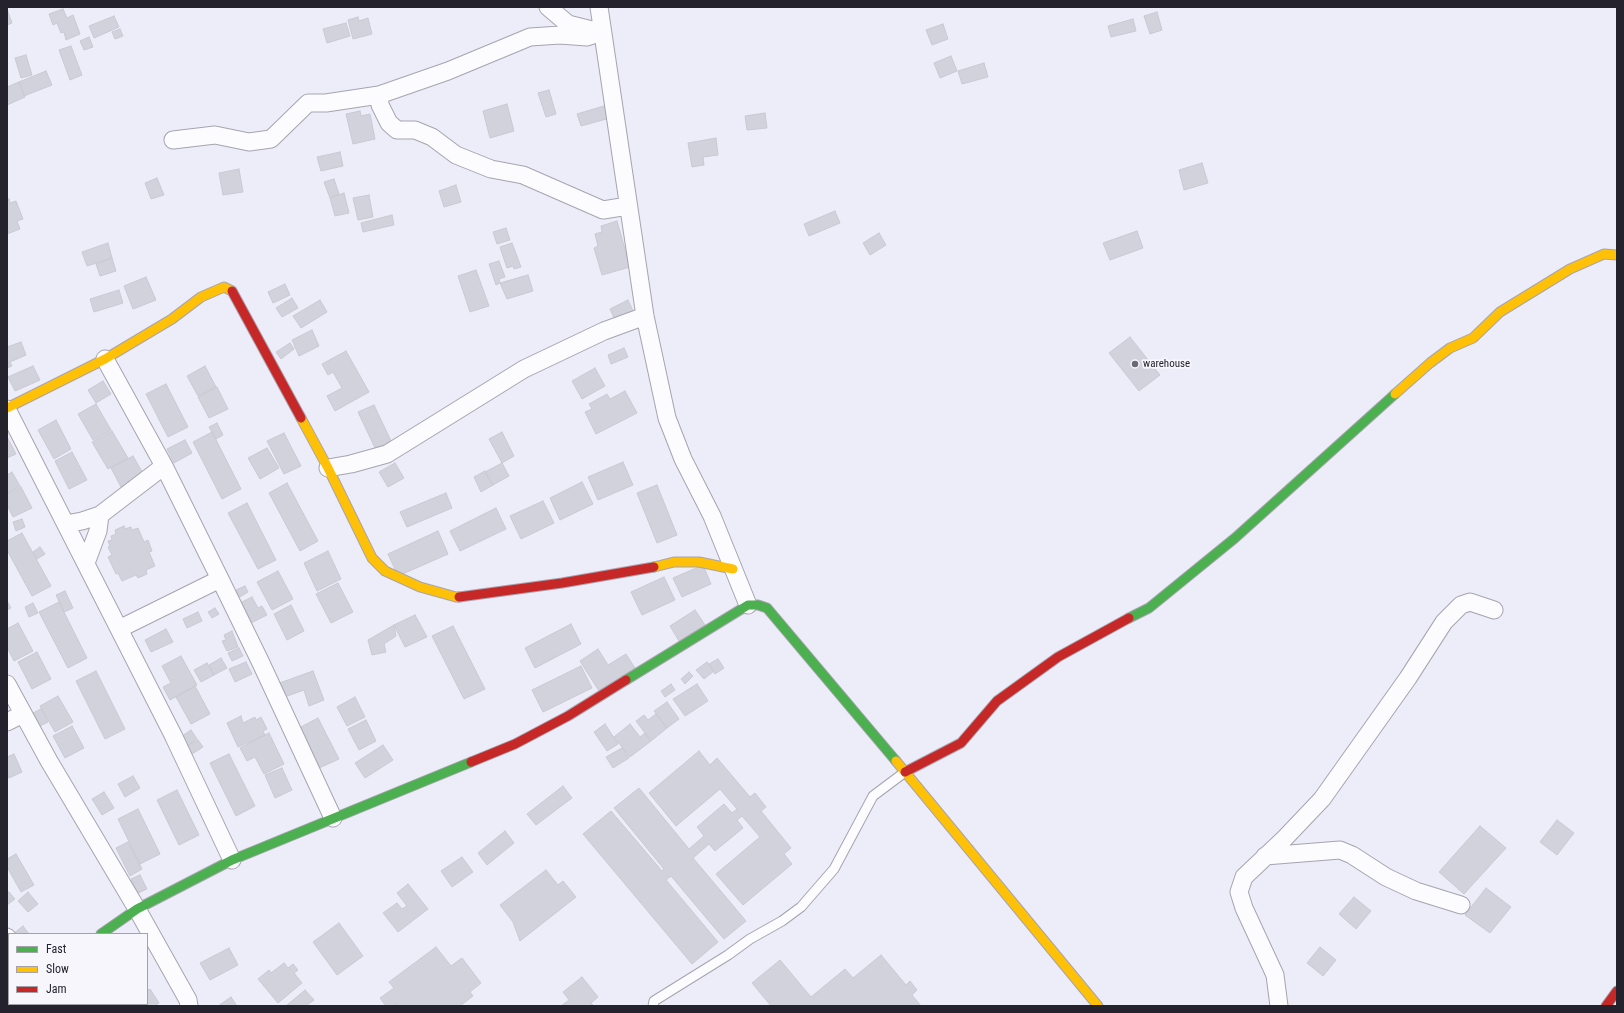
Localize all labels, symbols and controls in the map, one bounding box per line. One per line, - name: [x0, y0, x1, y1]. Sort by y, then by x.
- place label: warehouse: [1143, 357, 1190, 371]
- marker: warehouse: [1130, 359, 1140, 369]
- legend: [8, 933, 148, 1005]
- text: Fast: [46, 942, 66, 956]
- text: Slow: [46, 962, 69, 976]
- text: Jam: [46, 982, 67, 996]

